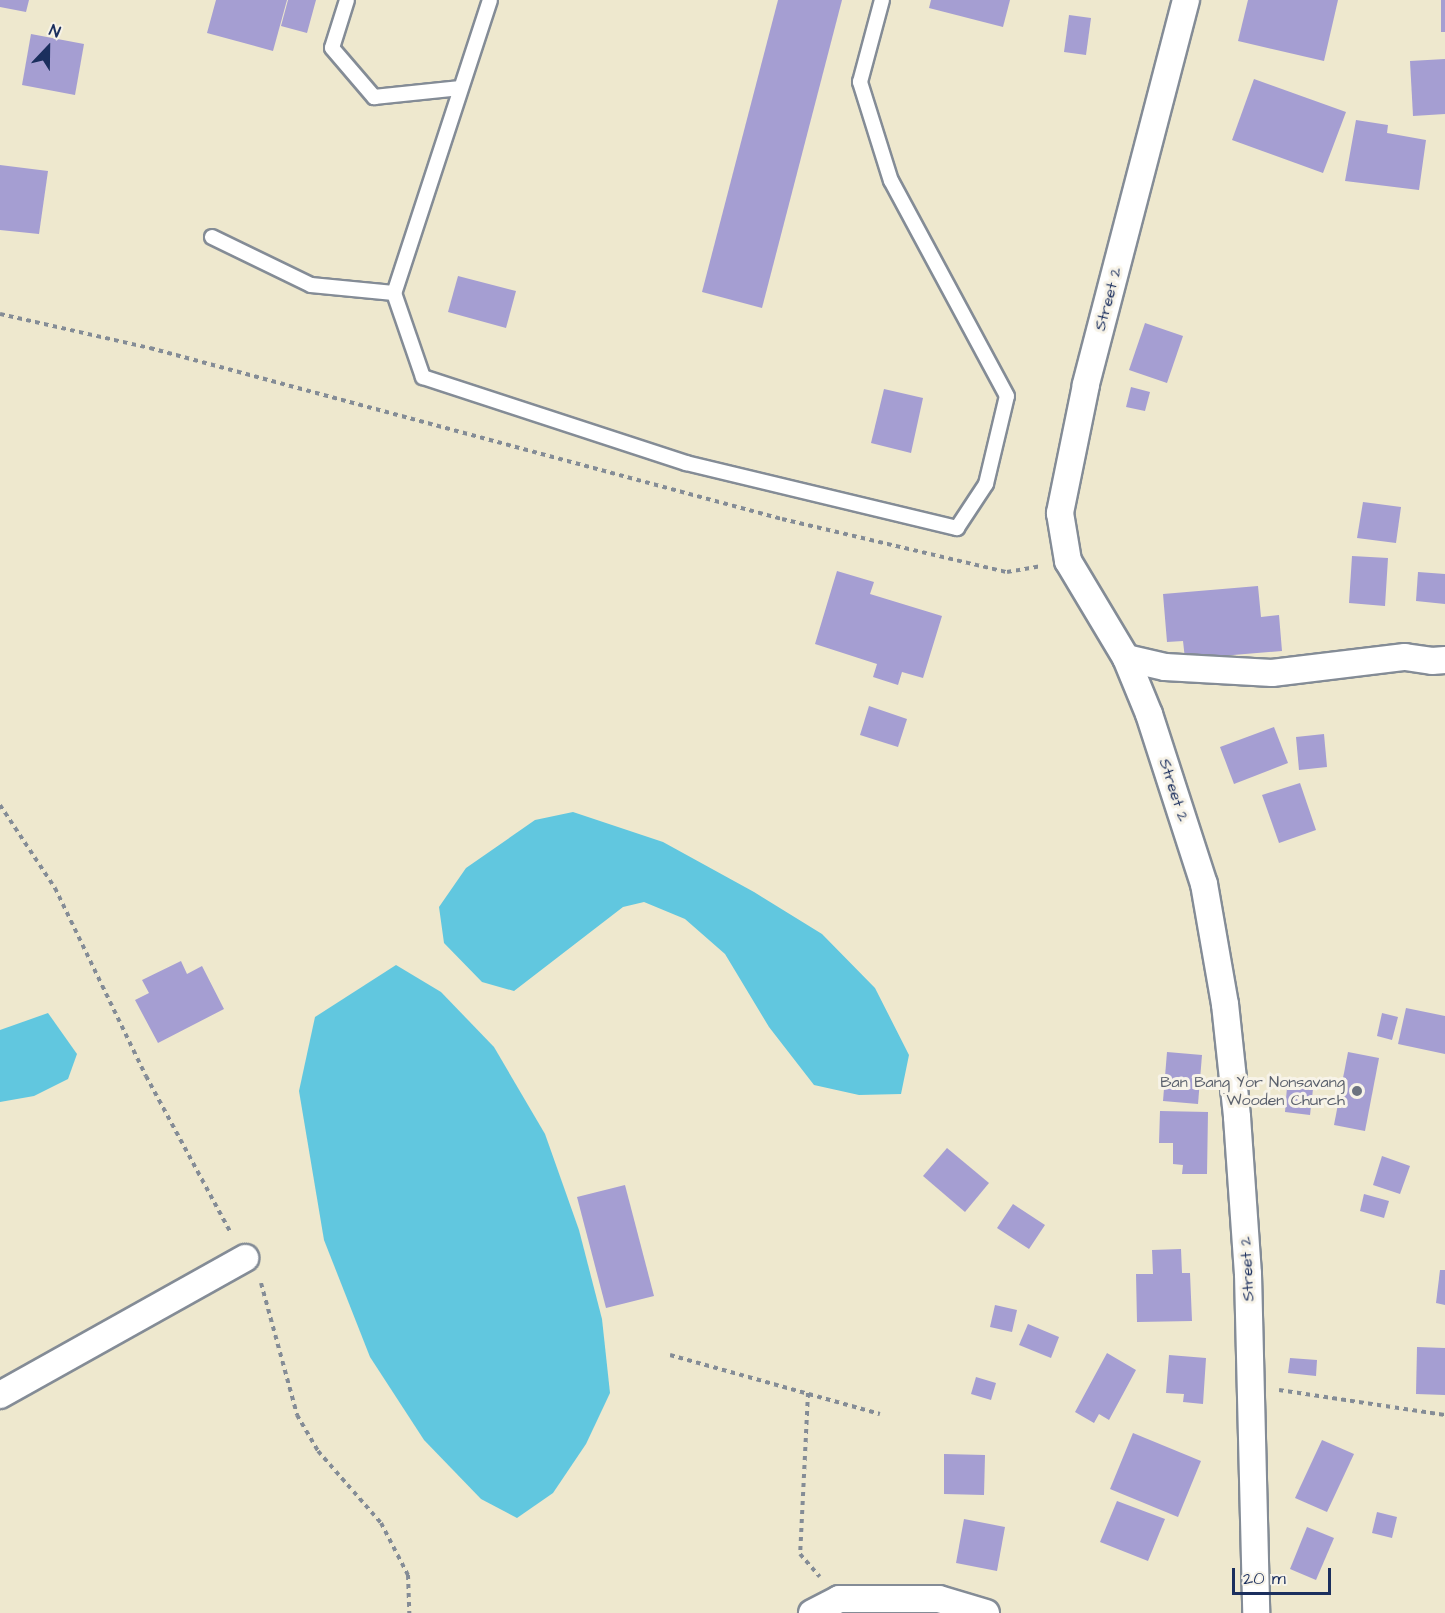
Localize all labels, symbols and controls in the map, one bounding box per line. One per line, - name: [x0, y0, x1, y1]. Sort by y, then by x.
- north arrow: [18, 18, 78, 78]
- text: N: [46, 19, 64, 43]
- street label: Street 2: [1090, 265, 1126, 333]
- street label: Street 2: [1155, 756, 1193, 824]
- place label: Ban Bang Yor Nonsavang Wooden Church: [1160, 1072, 1345, 1110]
- marker: Ban Bang Yor Nonsavang Wooden Church: [1350, 1084, 1364, 1098]
- street label: Street 2: [1236, 1236, 1258, 1302]
- scale bar: [1235, 1556, 1334, 1594]
- text: 20 m: [1243, 1566, 1286, 1591]

